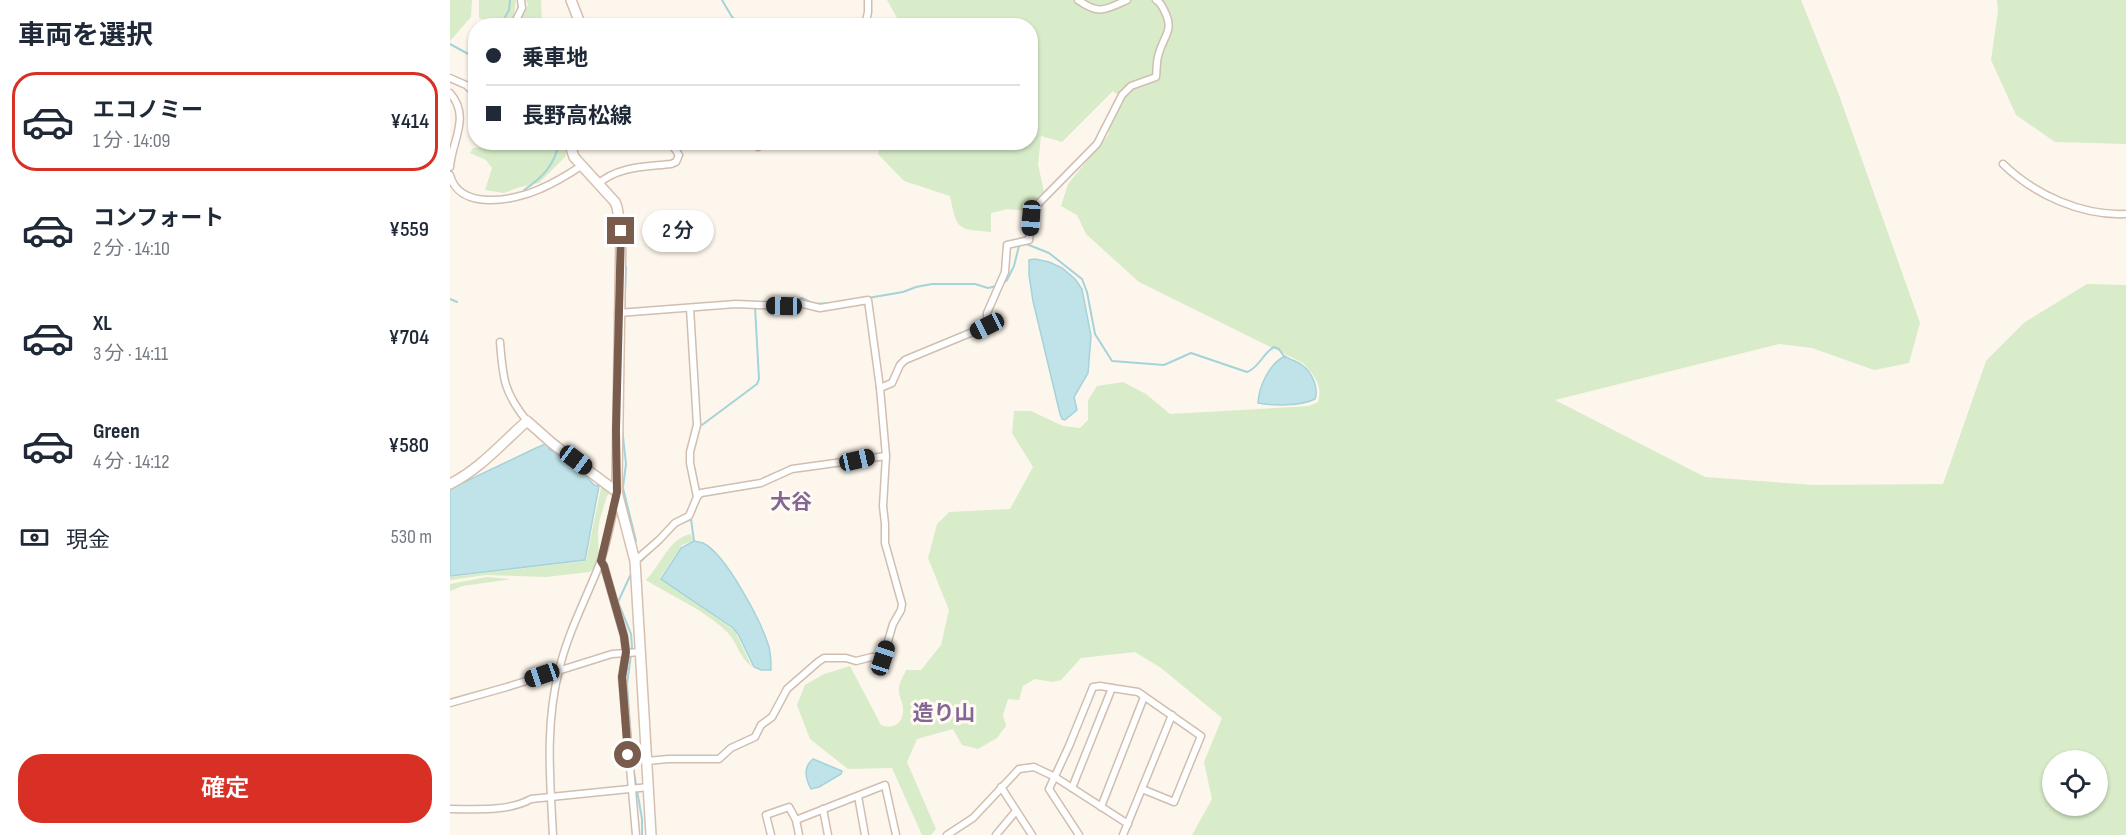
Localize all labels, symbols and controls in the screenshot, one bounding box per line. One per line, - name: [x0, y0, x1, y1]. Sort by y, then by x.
- text: 車両を選択: [18, 20, 153, 52]
- text: 乗車地: [522, 45, 588, 72]
- icon: car: [21, 95, 75, 149]
- text: エコノミー: [93, 97, 203, 124]
- text: 長野高松線: [522, 103, 632, 130]
- text: ¥414: [390, 108, 429, 135]
- text: 1 分 · 14:09: [93, 129, 170, 153]
- car: [1021, 199, 1041, 237]
- icon: car: [21, 203, 75, 257]
- text: コンフォート: [93, 205, 224, 232]
- callout: 2 分: [642, 210, 714, 252]
- text: ¥559: [389, 216, 429, 243]
- route end: [607, 217, 634, 244]
- text: 2 分: [662, 219, 694, 243]
- text: 2 分 · 14:10: [93, 237, 170, 261]
- car: [766, 297, 802, 315]
- text: XL: [93, 310, 112, 337]
- car: [967, 310, 1007, 342]
- icon: car: [21, 311, 75, 365]
- text: ¥704: [389, 324, 429, 351]
- text: 3 分 · 14:11: [93, 342, 168, 366]
- text: Green: [93, 418, 140, 445]
- icon: car: [21, 419, 75, 473]
- text: ¥580: [388, 432, 429, 459]
- car: [556, 442, 596, 478]
- car: [837, 447, 877, 473]
- text: 4 分 · 14:12: [93, 450, 169, 474]
- district label: 大谷: [770, 490, 812, 515]
- icon: cash: [18, 521, 51, 554]
- text: 530 m: [391, 525, 432, 549]
- text: 現金: [66, 527, 110, 554]
- car: [869, 638, 897, 678]
- car: [522, 661, 562, 689]
- district label: 造り山: [913, 701, 976, 726]
- route start: [614, 741, 641, 768]
- map controls: [2042, 750, 2108, 816]
- button: locate: [2042, 750, 2108, 816]
- button: 確定: [18, 754, 432, 823]

